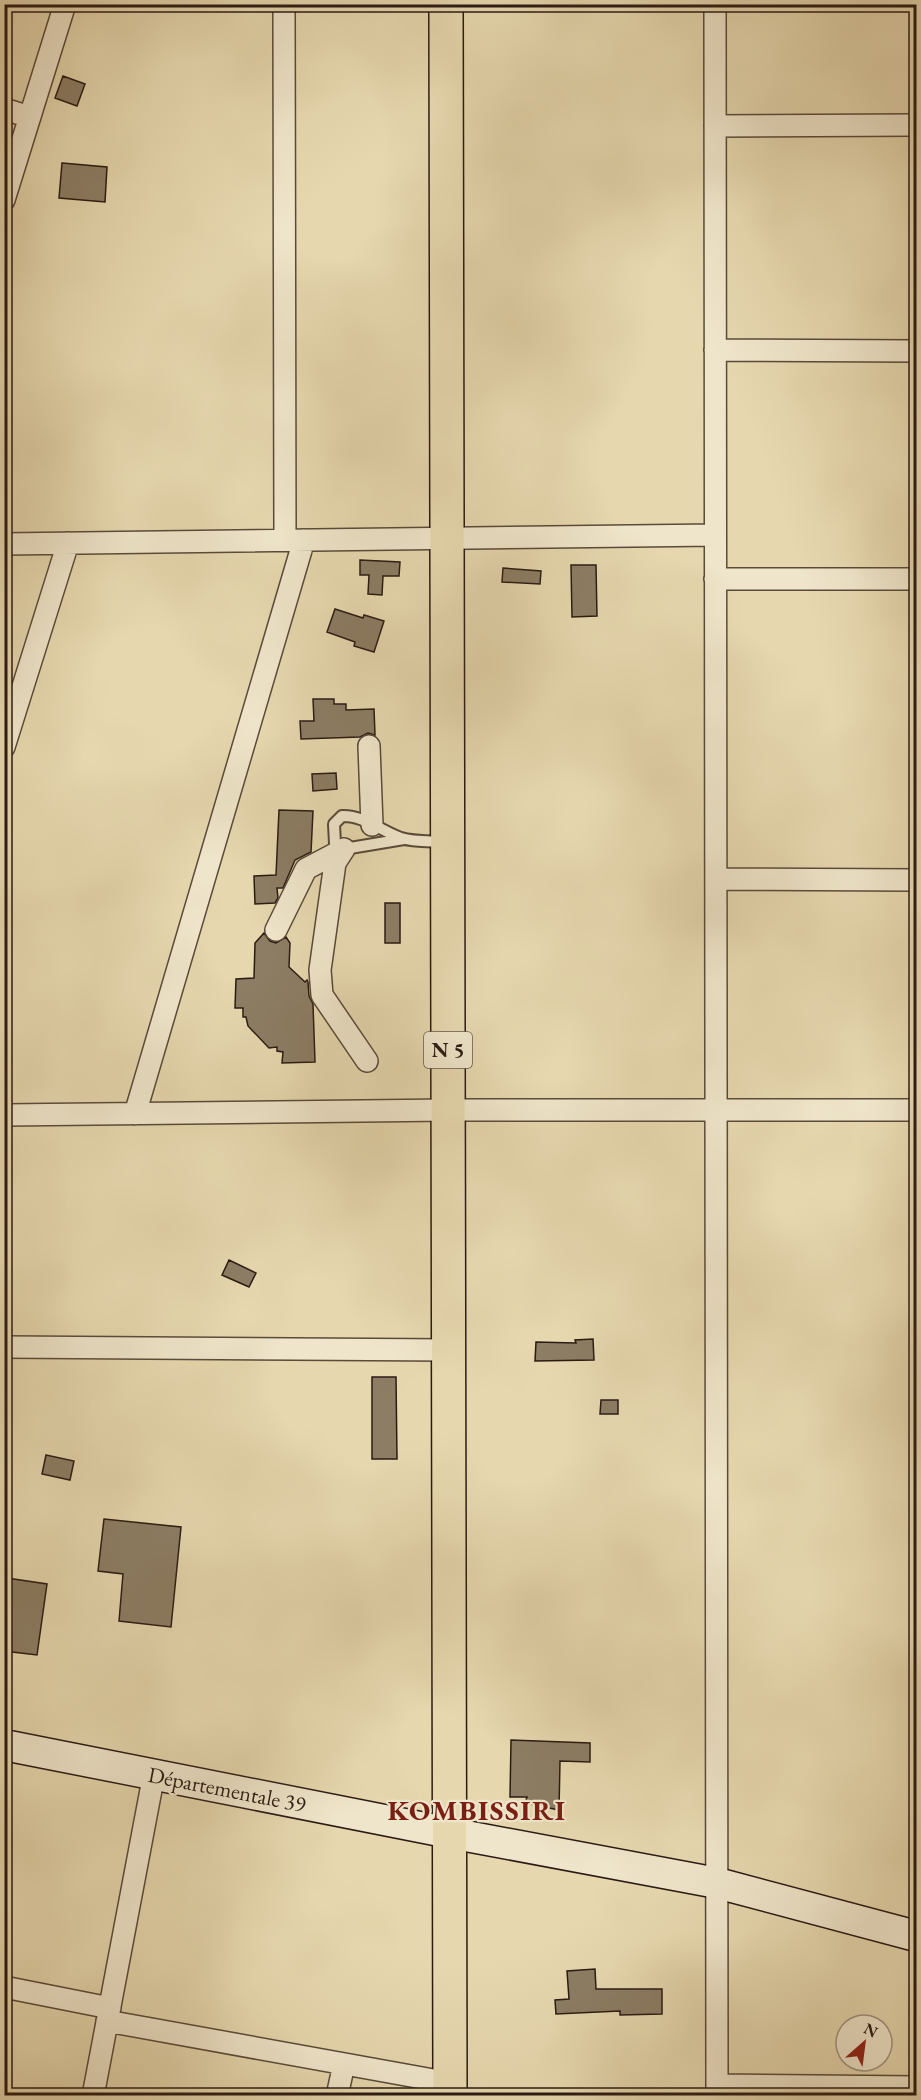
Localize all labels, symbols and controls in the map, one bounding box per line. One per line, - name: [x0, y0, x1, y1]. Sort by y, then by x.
- road number: N 5: [424, 1032, 472, 1068]
- street label: Départementale 39: [146, 1760, 309, 1819]
- district label: KOMBISSIRI: [388, 1792, 567, 1828]
- north arrow: [834, 2013, 894, 2073]
- text: N: [860, 2018, 881, 2043]

